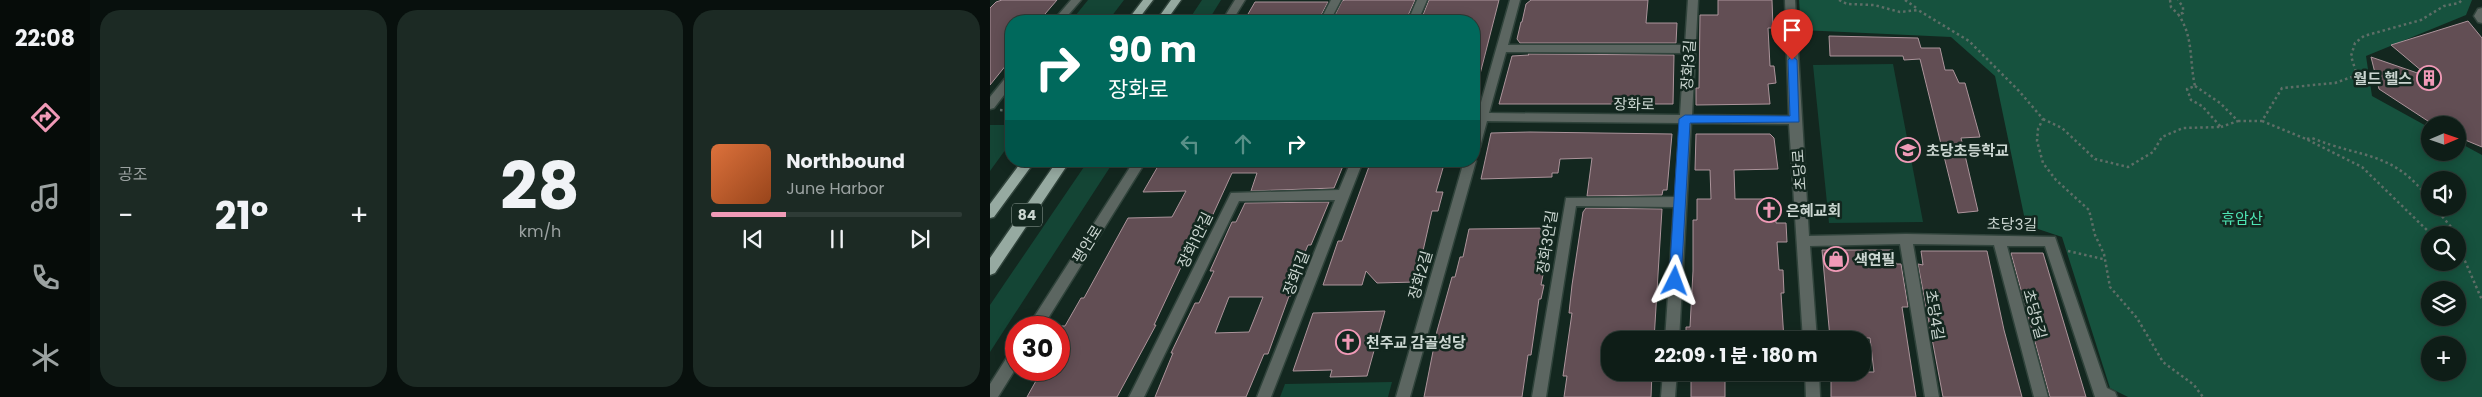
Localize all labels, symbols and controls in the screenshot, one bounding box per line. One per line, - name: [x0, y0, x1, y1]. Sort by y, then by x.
- pin: [1771, 9, 1813, 60]
- icon: arrive: [1778, 16, 1806, 44]
- text: 22:08: [15, 23, 75, 54]
- text: 90 m: [1108, 25, 1197, 74]
- icon: right: [1025, 35, 1090, 100]
- street label: 장화3길: [1676, 39, 1700, 91]
- building icon: 월드 헬스: [2416, 65, 2442, 91]
- place label: 월드 헬스: [2354, 68, 2412, 89]
- text: 장화로: [1108, 74, 1169, 105]
- street label: 장화로: [1613, 93, 1655, 115]
- icon: directions: [28, 100, 63, 135]
- north arrow: [2421, 116, 2466, 161]
- map controls: [2421, 116, 2466, 381]
- icon: left: [1176, 130, 1204, 158]
- icon: ahead: [1229, 130, 1257, 158]
- icon: right: [1282, 130, 1310, 158]
- school or university icon: 초당초등학교: [1895, 137, 1921, 163]
- place label: 초당초등학교: [1926, 140, 2009, 161]
- text: 28: [500, 141, 580, 232]
- text: Northbound: [786, 148, 905, 175]
- street label: 초당로: [1787, 149, 1811, 191]
- text: 공조: [118, 163, 147, 186]
- button: sound: [2421, 171, 2466, 216]
- text: June Harbor: [786, 177, 884, 200]
- icon: music: [28, 180, 63, 215]
- text: 21°: [215, 189, 268, 242]
- text: −: [118, 196, 133, 235]
- text: +: [350, 196, 369, 235]
- church icon: 은혜교회: [1756, 197, 1782, 223]
- place label: 은혜교회: [1786, 200, 1841, 221]
- road number: 84: [1012, 204, 1042, 226]
- street label: 장화1안길: [1172, 208, 1218, 272]
- park label: 휴암산: [2221, 208, 2263, 229]
- street label: 장화3안길: [1532, 209, 1562, 275]
- street label: 초당3길: [1987, 213, 2037, 235]
- text: km/h: [519, 220, 561, 243]
- street label: 평안로: [1067, 221, 1107, 267]
- icon: previous: [739, 225, 767, 253]
- icon: pause: [823, 225, 851, 253]
- icon: next: [906, 225, 934, 253]
- button: search: [2421, 226, 2466, 271]
- shop icon: 색연필: [1823, 246, 1849, 272]
- street label: 장화1길: [1278, 248, 1314, 298]
- street label: 장화2길: [1403, 248, 1437, 302]
- place label: 색연필: [1854, 249, 1895, 270]
- position arrow: [1648, 254, 1700, 306]
- icon: phone: [28, 260, 63, 295]
- button: layers: [2421, 281, 2466, 326]
- street label: 초당5길: [2018, 287, 2052, 341]
- street label: 초당4길: [1921, 288, 1949, 342]
- speed limit sign: 30: [1005, 316, 1070, 381]
- church icon: 천주교 감골성당: [1335, 329, 1361, 355]
- place label: 천주교 감골성당: [1366, 332, 1466, 353]
- button: +: [2421, 336, 2466, 381]
- icon: climate: [28, 340, 63, 375]
- text: 22:09 · 1 분 · 180 m: [1654, 342, 1818, 369]

